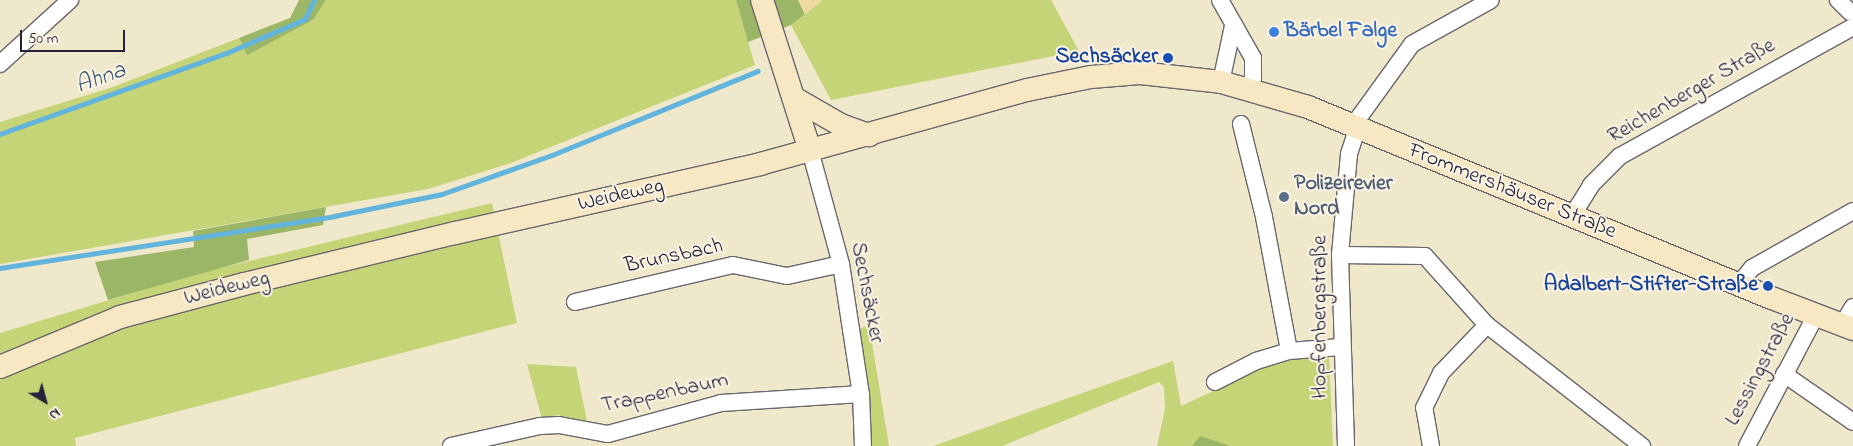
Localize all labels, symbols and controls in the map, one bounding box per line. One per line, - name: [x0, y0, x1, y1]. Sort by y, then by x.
- place label: Bärbel Falge: [1284, 19, 1397, 45]
- scale bar: [22, 20, 128, 52]
- marker: Bärbel Falge: [1268, 26, 1280, 38]
- text: 50 m: [28, 28, 58, 50]
- street label: Reichenberger Straße: [1604, 33, 1780, 151]
- place label: Sechsäcker: [1055, 45, 1158, 71]
- marker: Sechsäcker: [1162, 52, 1174, 64]
- water label: Ahna: [72, 57, 130, 101]
- street label: Frommershäuser Straße: [1404, 138, 1620, 246]
- place label: Polizeirevier Nord: [1294, 171, 1393, 222]
- street label: Weideweg: [576, 173, 666, 219]
- marker: Polizeirevier Nord: [1278, 191, 1290, 203]
- street label: Brunsbach: [622, 234, 726, 280]
- street label: Hopfenbergstraße: [1308, 235, 1334, 399]
- street label: Sechsäcker: [843, 240, 889, 346]
- street label: Weideweg: [181, 266, 273, 312]
- place label: Adalbert-Stifter-Straße: [1544, 273, 1758, 299]
- marker: Adalbert-Stifter-Straße: [1762, 280, 1774, 292]
- street label: Lessingstraße: [1720, 309, 1802, 431]
- street label: Trappenbaum: [599, 368, 731, 420]
- north arrow: [20, 376, 70, 426]
- text: N: [44, 402, 64, 425]

